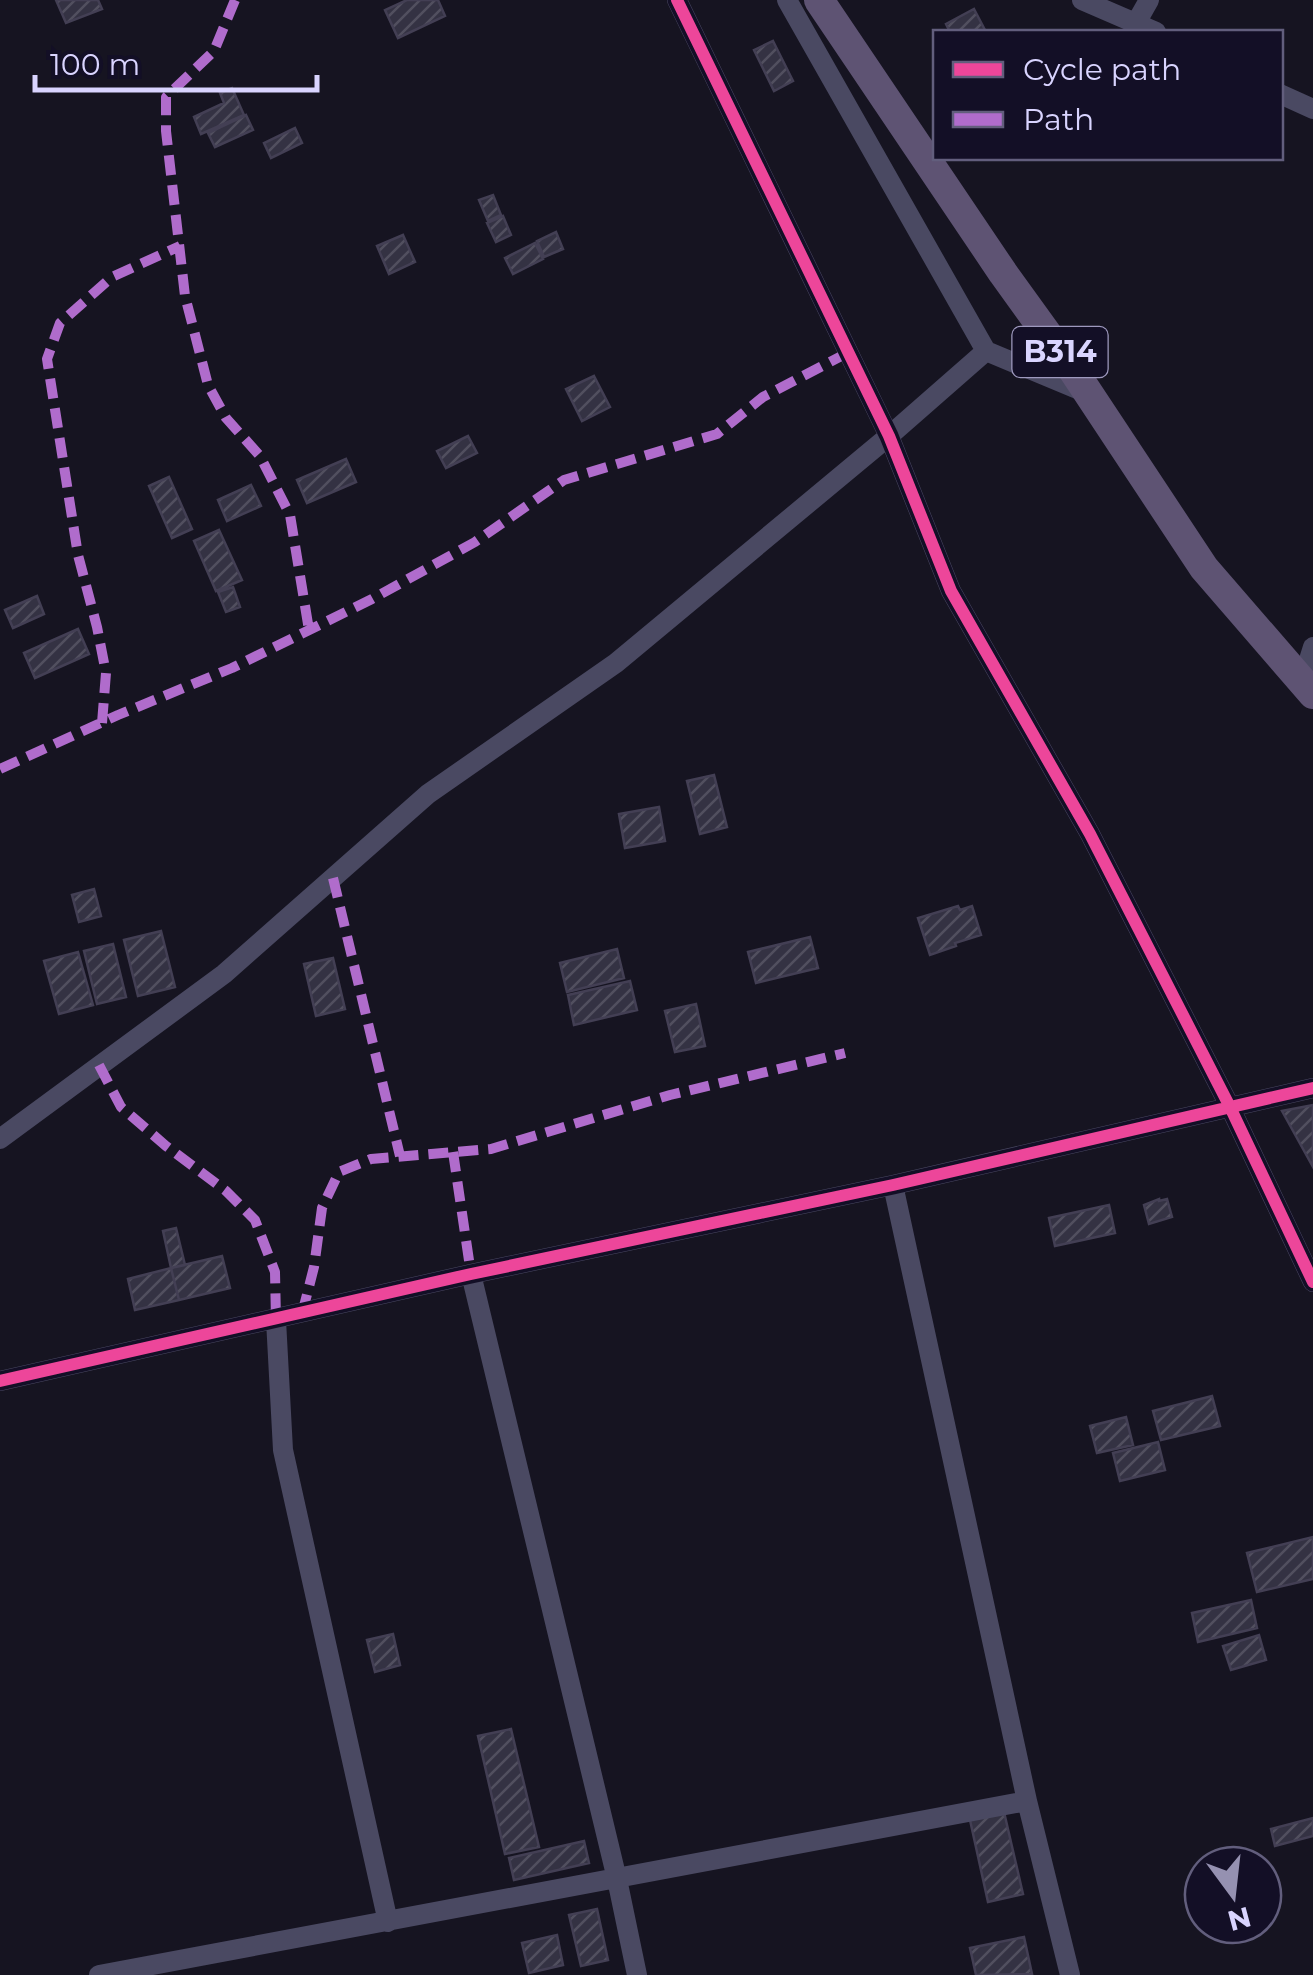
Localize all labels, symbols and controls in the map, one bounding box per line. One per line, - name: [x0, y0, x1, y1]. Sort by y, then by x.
- scale bar: [35, 30, 318, 92]
- legend: [933, 30, 1283, 160]
- text: 100 m: [50, 46, 140, 83]
- text: Cycle path: [1023, 51, 1181, 88]
- text: Path: [1023, 101, 1094, 138]
- road number: B314: [1012, 327, 1108, 377]
- north arrow: [1183, 1845, 1283, 1945]
- text: N: [1224, 1900, 1255, 1938]

